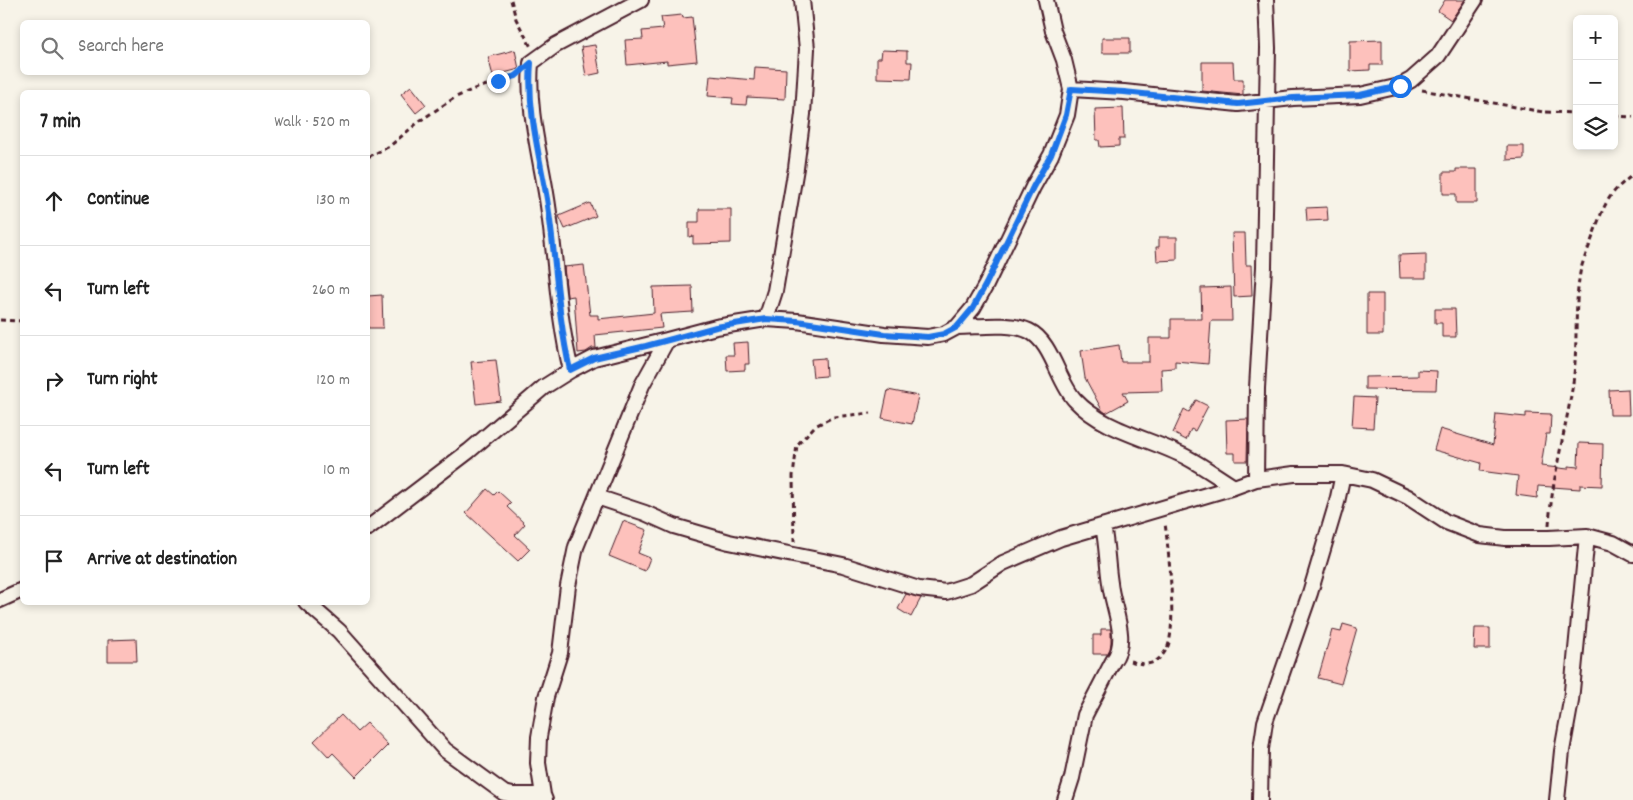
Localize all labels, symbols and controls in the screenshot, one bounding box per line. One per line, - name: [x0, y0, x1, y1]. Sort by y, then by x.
- map controls: [1573, 15, 1618, 150]
- button: +: [1573, 15, 1618, 60]
- search box: [20, 20, 370, 75]
- icon: search: [38, 34, 66, 62]
- text: Search here: [78, 34, 164, 61]
- button: −: [1573, 60, 1618, 105]
- route end: [487, 70, 510, 93]
- route start: [1389, 75, 1412, 98]
- button: layers: [1573, 105, 1618, 150]
- text: 7 min: [40, 108, 81, 138]
- text: Walk · 520 m: [274, 111, 350, 134]
- icon: ahead: [40, 187, 68, 215]
- text: Continue: [87, 187, 149, 214]
- text: 130 m: [316, 189, 350, 212]
- icon: left: [40, 277, 68, 305]
- text: Turn left: [87, 277, 150, 304]
- text: 260 m: [312, 279, 350, 302]
- icon: right: [40, 367, 68, 395]
- text: Turn right: [87, 367, 158, 394]
- text: 120 m: [316, 369, 350, 392]
- icon: left: [40, 457, 68, 485]
- text: Turn left: [87, 457, 150, 484]
- text: 10 m: [323, 459, 350, 482]
- icon: arrive: [40, 547, 68, 575]
- text: Arrive at destination: [87, 547, 237, 574]

